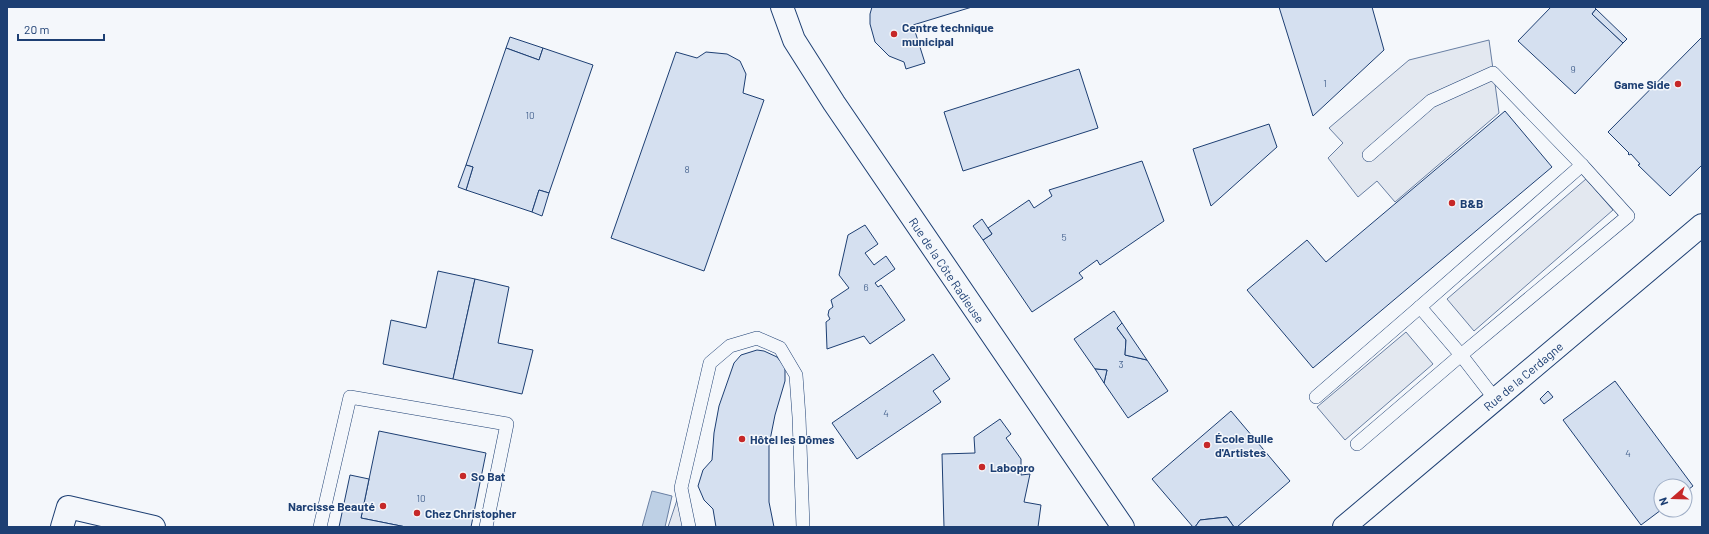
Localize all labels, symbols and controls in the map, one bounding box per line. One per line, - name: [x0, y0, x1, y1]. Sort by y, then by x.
- scale bar: [18, 16, 104, 42]
- place label: Centre technique municipal: [902, 20, 994, 48]
- text: 20 m: [24, 22, 50, 36]
- marker: Centre technique municipal: [889, 29, 899, 39]
- house number: 9: [1570, 63, 1576, 75]
- house number: 1: [1323, 77, 1327, 89]
- place label: Game Side: [1614, 77, 1670, 91]
- marker: Game Side: [1673, 79, 1683, 89]
- house number: 10: [525, 109, 535, 121]
- house number: 8: [684, 163, 690, 175]
- place label: B&B: [1460, 196, 1483, 210]
- marker: B&B: [1447, 198, 1457, 208]
- street label: Rue de la Côte Radieuse: [907, 215, 987, 325]
- house number: 5: [1061, 231, 1067, 243]
- house number: 6: [863, 281, 869, 293]
- street label: Rue de la Cerdagne: [1481, 339, 1565, 413]
- house number: 3: [1118, 358, 1124, 370]
- house number: 4: [883, 407, 889, 419]
- place label: École Bulle d'Artistes: [1215, 431, 1274, 459]
- place label: Hôtel les Dômes: [750, 432, 835, 446]
- marker: Hôtel les Dômes: [737, 434, 747, 444]
- marker: École Bulle d'Artistes: [1202, 440, 1212, 450]
- house number: 4: [1625, 447, 1631, 459]
- place label: Labopro: [990, 460, 1035, 474]
- marker: Labopro: [977, 462, 987, 472]
- place label: So Bat: [471, 469, 506, 483]
- marker: So Bat: [458, 471, 468, 481]
- north arrow: [1653, 478, 1693, 518]
- house number: 10: [416, 492, 426, 504]
- text: N: [1656, 496, 1670, 507]
- place label: Narcisse Beauté: [288, 499, 375, 513]
- marker: Narcisse Beauté: [378, 501, 388, 511]
- place label: Chez Christopher: [425, 506, 517, 520]
- marker: Chez Christopher: [412, 508, 422, 518]

